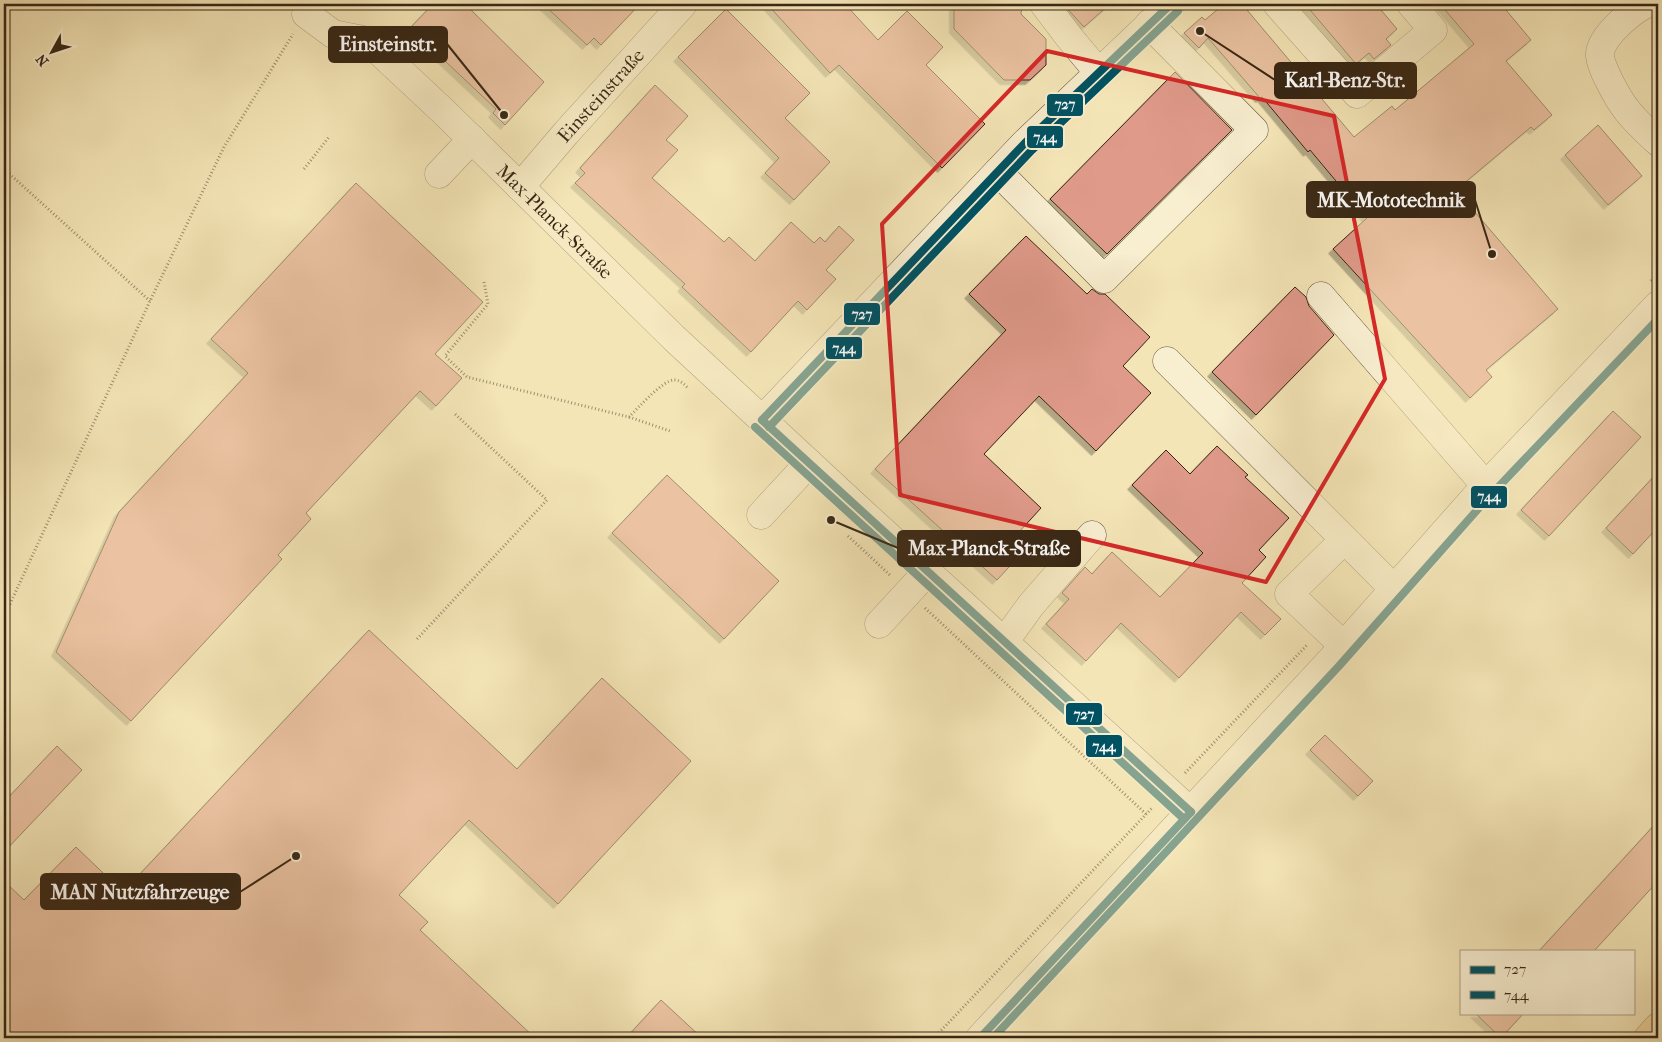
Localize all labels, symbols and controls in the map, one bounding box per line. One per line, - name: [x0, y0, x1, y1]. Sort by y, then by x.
- callout: Einsteinstr.: [329, 27, 447, 62]
- north arrow: [28, 28, 78, 78]
- text: Einsteinstr.: [339, 33, 437, 56]
- street label: Einsteinstraße: [553, 45, 649, 147]
- text: N: [32, 50, 52, 70]
- callout: Karl-Benz-Str.: [1275, 63, 1416, 98]
- text: Karl-Benz-Str.: [1285, 69, 1406, 92]
- line badge: 727: [1046, 93, 1084, 117]
- text: 727: [1054, 96, 1076, 113]
- line badge: 744: [1026, 125, 1064, 149]
- text: 744: [1033, 129, 1057, 146]
- street label: Max-Planck-Straße: [492, 160, 617, 284]
- callout: MK-Mototechnik: [1307, 182, 1475, 217]
- text: MK-Mototechnik: [1316, 189, 1466, 212]
- line badge: 727: [843, 302, 881, 326]
- text: 727: [851, 306, 873, 323]
- line badge: 744: [825, 336, 863, 360]
- text: 744: [832, 340, 856, 357]
- line badge: 744: [1470, 485, 1508, 509]
- text: 744: [1477, 488, 1501, 505]
- callout: Max-Planck-Straße: [898, 531, 1080, 566]
- text: Max-Planck-Straße: [907, 537, 1070, 560]
- line badge: 727: [1065, 702, 1103, 726]
- text: 727: [1073, 706, 1095, 723]
- line badge: 744: [1085, 734, 1123, 758]
- text: 744: [1092, 738, 1116, 755]
- callout: MAN Nutzfahrzeuge: [41, 874, 240, 909]
- text: MAN Nutzfahrzeuge: [50, 881, 230, 904]
- legend: [1460, 950, 1634, 1014]
- text: 727: [1504, 960, 1526, 978]
- text: 744: [1504, 986, 1530, 1004]

